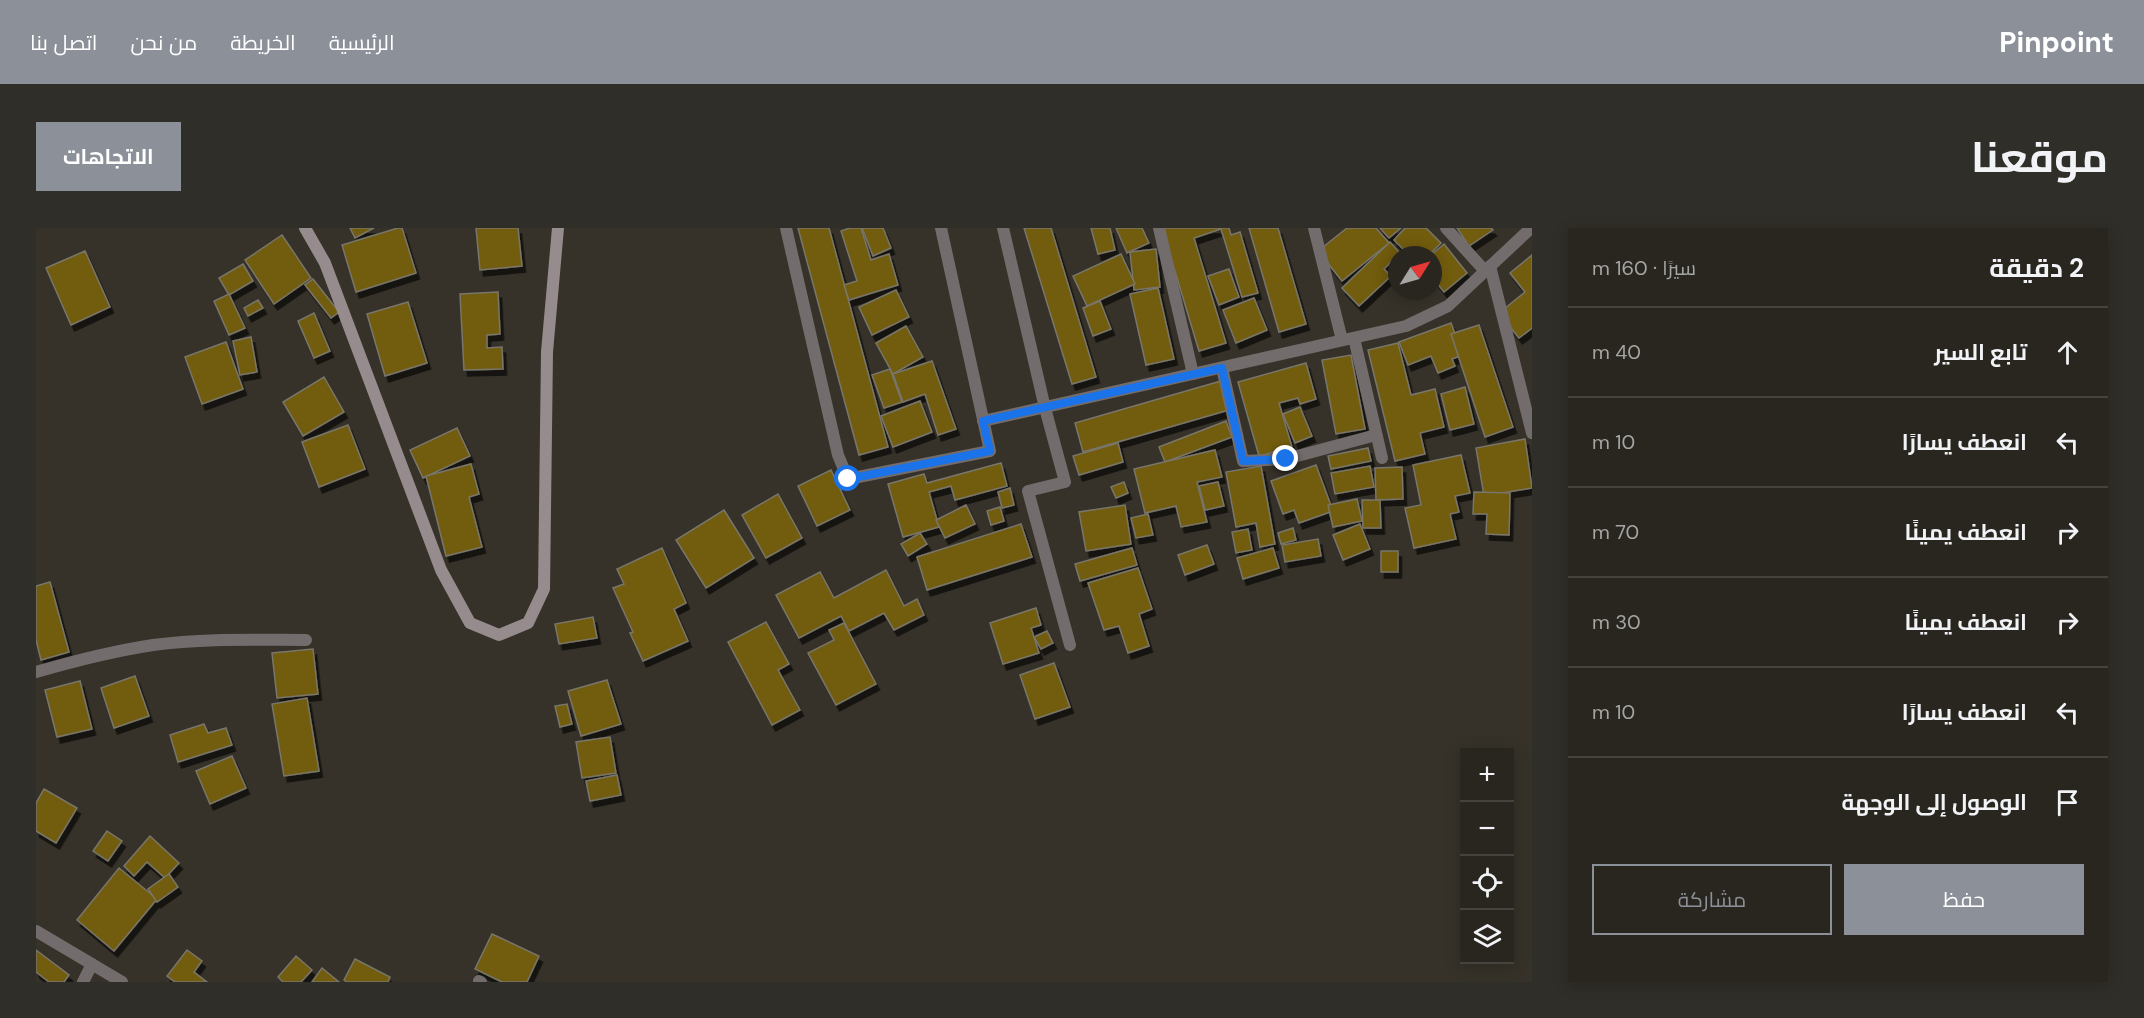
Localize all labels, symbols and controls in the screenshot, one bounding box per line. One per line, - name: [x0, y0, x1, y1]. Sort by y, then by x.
- text: Pinpoint: [1999, 24, 2114, 61]
- text: اتصل بنا: [30, 29, 97, 57]
- text: من نحن: [130, 29, 197, 57]
- text: الخريطة: [230, 29, 296, 57]
- text: الرئيسية: [329, 29, 395, 57]
- button: الاتجاهات: [36, 122, 181, 191]
- text: موقعنا: [1971, 130, 2108, 185]
- north arrow: [1388, 246, 1442, 300]
- text: 2 دقيقة: [1989, 251, 2084, 285]
- text: سيرًا · 160 m: [1592, 255, 1696, 281]
- icon: ahead: [2051, 336, 2084, 369]
- text: تابع السير: [1934, 338, 2027, 367]
- text: 40 m: [1592, 339, 1641, 365]
- icon: left: [2051, 426, 2084, 459]
- text: انعطف يسارًا: [1902, 428, 2027, 457]
- text: 10 m: [1592, 429, 1635, 455]
- route end: [1272, 445, 1298, 471]
- route start: [834, 465, 860, 491]
- icon: right: [2051, 516, 2084, 549]
- text: انعطف يمينًا: [1905, 518, 2027, 547]
- text: 70 m: [1592, 519, 1639, 545]
- icon: right: [2051, 606, 2084, 639]
- text: انعطف يمينًا: [1905, 608, 2027, 637]
- text: 30 m: [1592, 609, 1641, 635]
- icon: left: [2051, 696, 2084, 729]
- text: انعطف يسارًا: [1902, 698, 2027, 727]
- text: 10 m: [1592, 699, 1635, 725]
- map controls: [1460, 748, 1514, 964]
- button: +: [1460, 748, 1514, 802]
- icon: arrive: [2051, 786, 2084, 819]
- text: الوصول إلى الوجهة: [1841, 788, 2027, 817]
- button: −: [1460, 802, 1514, 856]
- button: locate: [1460, 856, 1514, 910]
- button: مشاركة: [1592, 864, 1832, 935]
- button: حفظ: [1844, 864, 2084, 935]
- button: layers: [1460, 910, 1514, 964]

